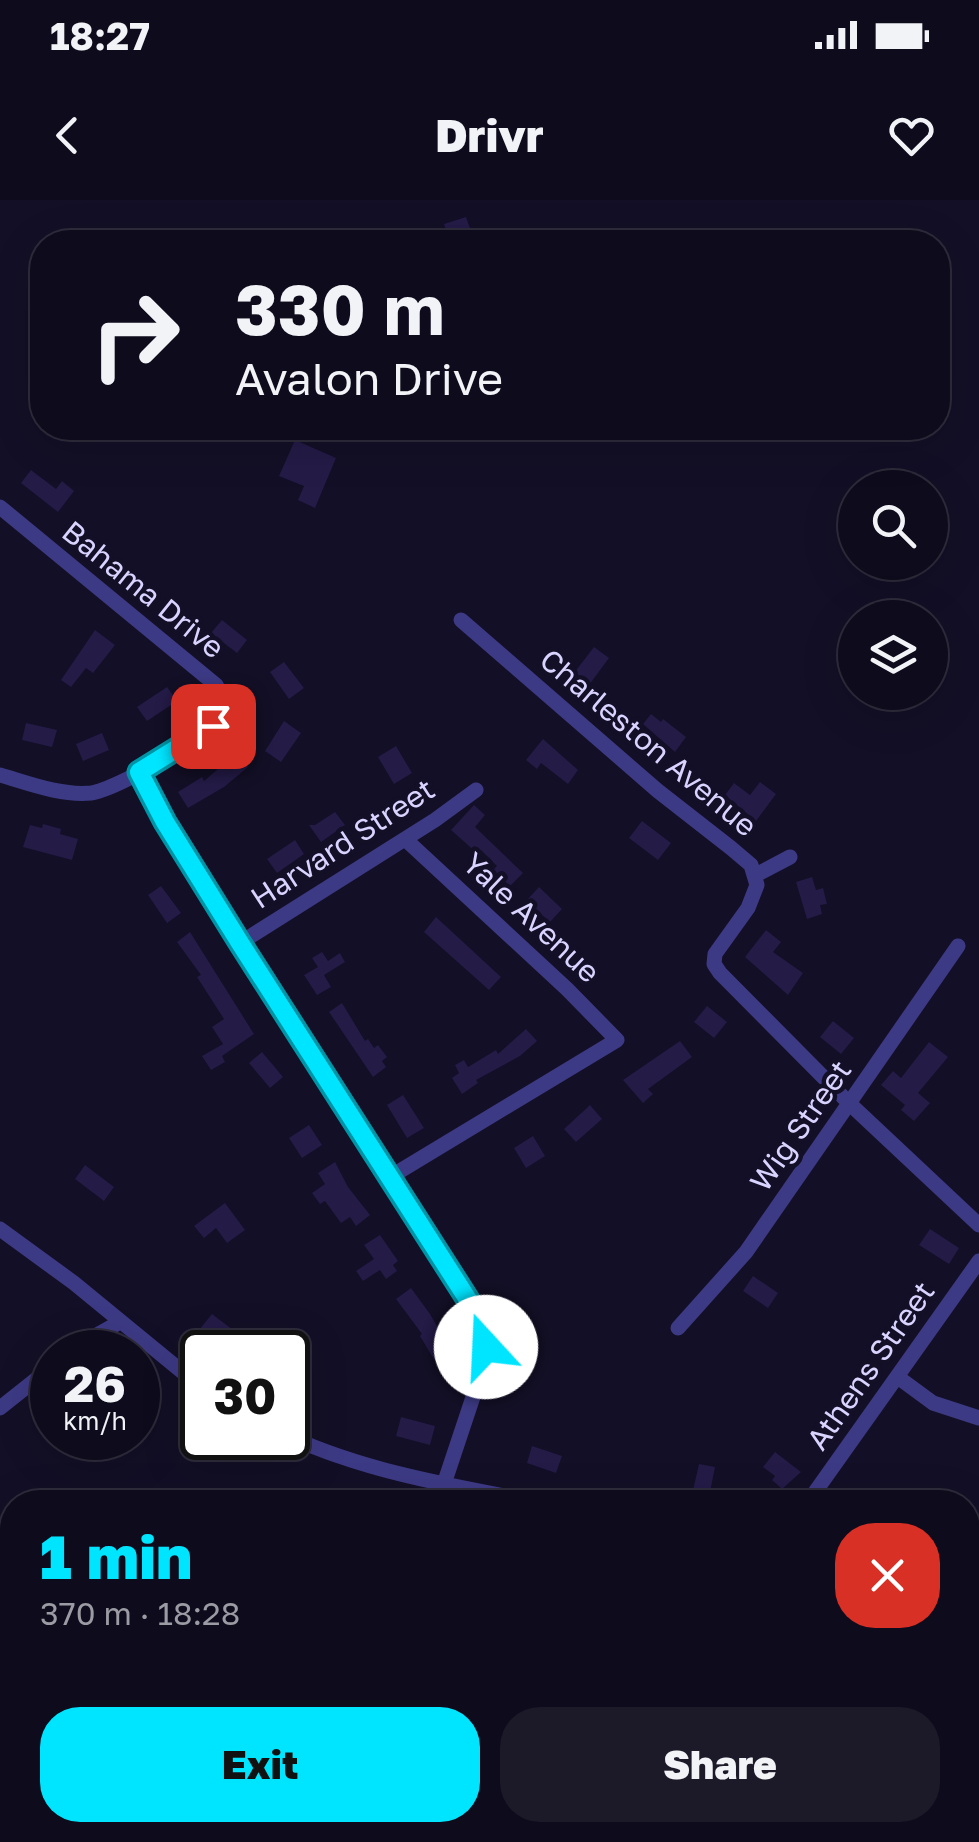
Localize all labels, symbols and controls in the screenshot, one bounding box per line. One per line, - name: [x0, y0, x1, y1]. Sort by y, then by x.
- text: 18:27: [50, 13, 150, 58]
- icon: back: [40, 108, 95, 163]
- text: Drivr: [435, 108, 544, 162]
- icon: heart: [884, 108, 939, 163]
- text: 330 m: [235, 266, 445, 350]
- icon: right: [70, 270, 200, 400]
- text: Avalon Drive: [235, 351, 503, 405]
- map controls: [838, 470, 948, 710]
- button: search: [838, 470, 948, 580]
- street label: Bahama Drive: [55, 513, 232, 665]
- button: layers: [838, 600, 948, 710]
- street label: Charleston Avenue: [533, 641, 764, 843]
- pin: [171, 684, 256, 769]
- icon: arrive: [186, 699, 241, 754]
- street label: Harvard Street: [244, 771, 441, 916]
- street label: Yale Avenue: [456, 845, 608, 990]
- street label: Wig Street: [742, 1053, 858, 1198]
- street label: Athens Street: [799, 1274, 942, 1457]
- position arrow: [434, 1295, 538, 1399]
- speed limit sign: 30: [180, 1330, 310, 1460]
- text: 26: [64, 1353, 126, 1413]
- text: km/h: [63, 1405, 127, 1436]
- text: 1 min: [40, 1520, 192, 1592]
- button: close: [835, 1523, 940, 1628]
- text: 370 m · 18:28: [40, 1594, 240, 1632]
- button: Exit: [40, 1707, 480, 1822]
- button: Share: [500, 1707, 940, 1822]

